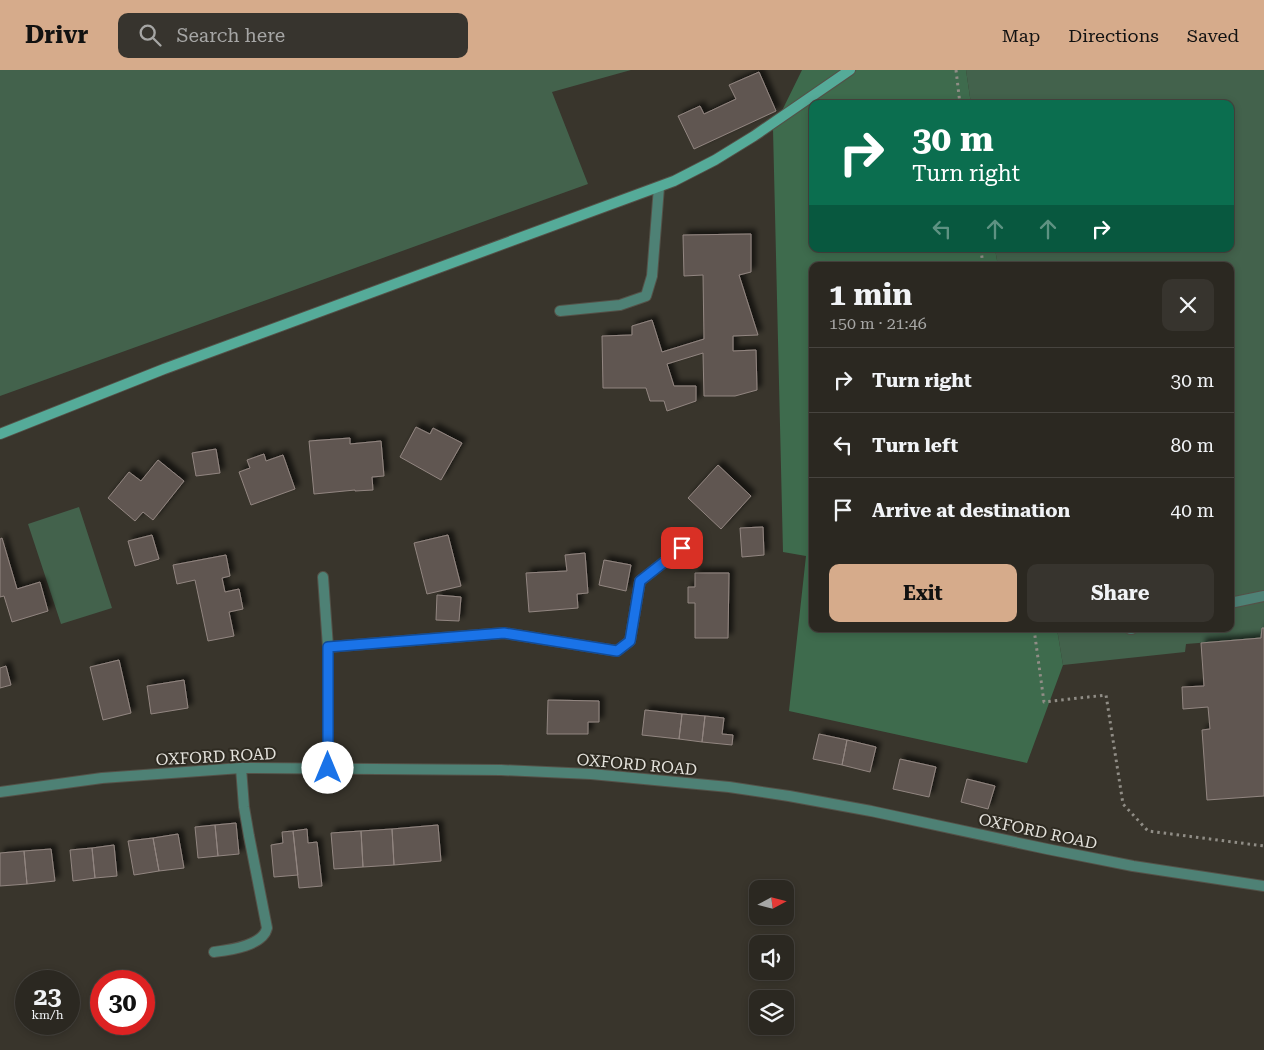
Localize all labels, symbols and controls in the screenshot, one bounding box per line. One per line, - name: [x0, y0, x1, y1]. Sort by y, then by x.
- search box: [118, 13, 468, 58]
- text: Drivr: [25, 21, 88, 49]
- icon: search: [136, 21, 164, 49]
- text: Search here: [176, 24, 285, 47]
- text: Map: [1002, 25, 1040, 46]
- text: Directions: [1068, 25, 1159, 46]
- text: Saved: [1187, 25, 1239, 46]
- text: 30 m: [912, 119, 994, 160]
- icon: right: [829, 120, 894, 185]
- text: Turn right: [912, 161, 1020, 186]
- icon: left: [928, 215, 956, 243]
- icon: ahead: [981, 215, 1009, 243]
- icon: ahead: [1034, 215, 1062, 243]
- icon: right: [1087, 215, 1115, 243]
- text: 1 min: [829, 277, 912, 312]
- button: close: [1162, 279, 1214, 331]
- text: 150 m · 21:46: [829, 314, 927, 333]
- icon: right: [829, 366, 857, 394]
- text: Turn right: [872, 369, 972, 392]
- text: 30 m: [1171, 369, 1214, 392]
- icon: left: [829, 431, 857, 459]
- text: Turn left: [872, 434, 958, 457]
- text: 80 m: [1171, 434, 1214, 457]
- icon: arrive: [829, 496, 857, 524]
- text: Arrive at destination: [872, 499, 1070, 522]
- text: 40 m: [1171, 499, 1214, 522]
- pin: [661, 527, 703, 569]
- icon: arrive: [668, 534, 696, 562]
- button: Exit: [829, 564, 1017, 622]
- button: Share: [1027, 564, 1214, 622]
- position arrow: [301, 741, 353, 793]
- street label: OXFORD ROAD: [155, 744, 277, 769]
- street label: OXFORD ROAD: [576, 750, 698, 779]
- street label: OXFORD ROAD: [977, 810, 1099, 853]
- north arrow: [749, 880, 794, 925]
- map controls: [749, 880, 794, 1035]
- button: sound: [749, 935, 794, 980]
- speed limit sign: 30: [90, 970, 155, 1035]
- text: 23: [33, 982, 62, 1011]
- button: layers: [749, 990, 794, 1035]
- text: km/h: [31, 1008, 64, 1022]

